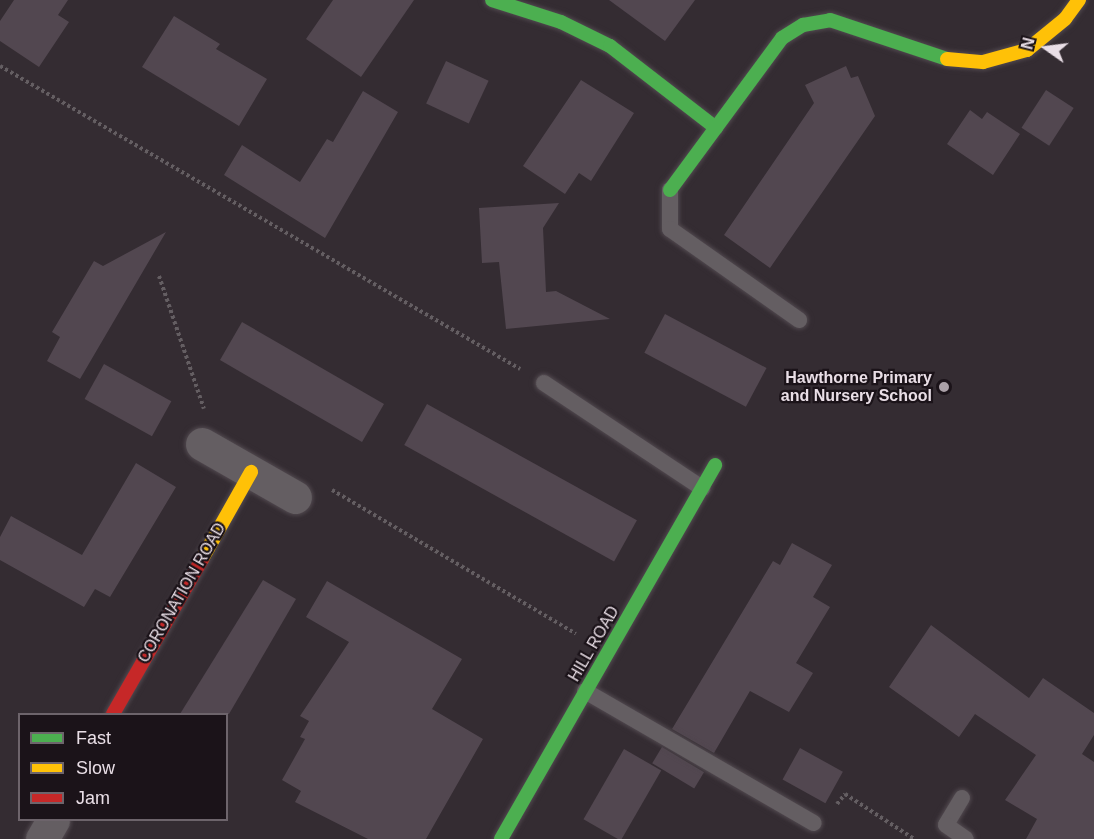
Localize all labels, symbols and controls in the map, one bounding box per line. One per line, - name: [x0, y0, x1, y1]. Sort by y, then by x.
- north arrow: [1016, 18, 1076, 78]
- text: N: [1018, 36, 1038, 51]
- place label: Hawthorne Primary and Nursery School: [781, 368, 932, 406]
- marker: Hawthorne Primary and Nursery School: [937, 380, 951, 394]
- street label: CORONATION ROAD: [134, 520, 230, 666]
- street label: HILL ROAD: [565, 603, 623, 685]
- legend: [18, 713, 228, 821]
- text: Fast: [76, 728, 111, 748]
- text: Slow: [76, 758, 115, 778]
- text: Jam: [76, 788, 110, 808]

